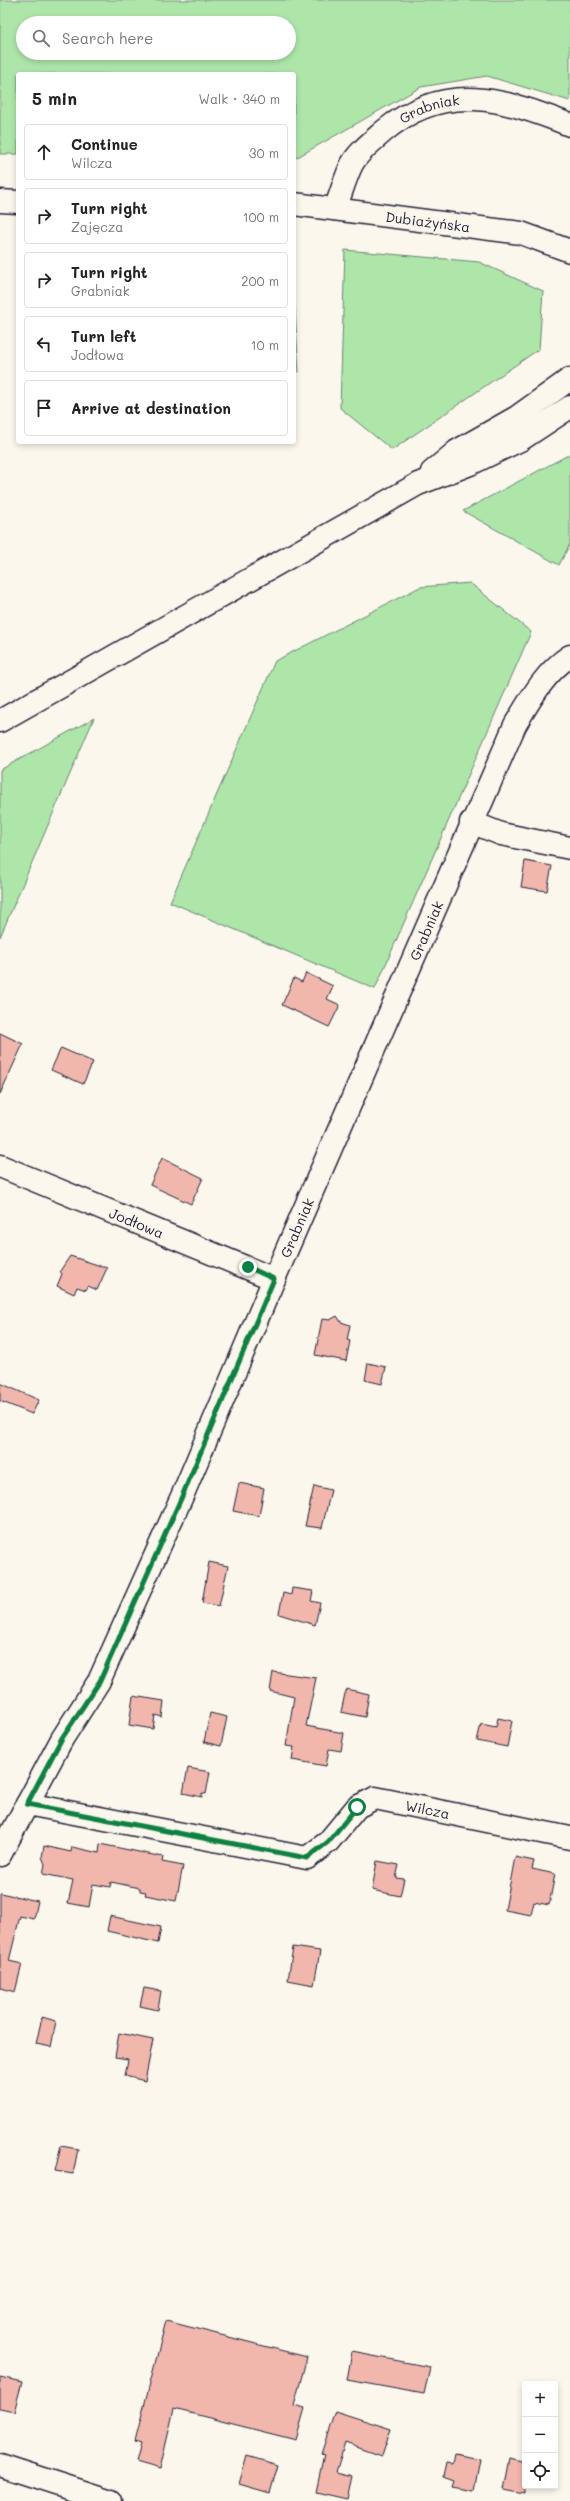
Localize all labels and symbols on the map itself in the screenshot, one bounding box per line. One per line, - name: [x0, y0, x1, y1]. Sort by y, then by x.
- street label: Grabniak: [395, 90, 460, 127]
- street label: Dubiażyńska: [384, 206, 471, 236]
- street label: Grabniak: [404, 898, 447, 963]
- street label: Grabniak: [275, 1195, 318, 1260]
- street label: Jodłowa: [107, 1203, 167, 1242]
- route end: [239, 1258, 257, 1276]
- street label: Wilcza: [404, 1795, 452, 1823]
- route start: [348, 1798, 366, 1816]

